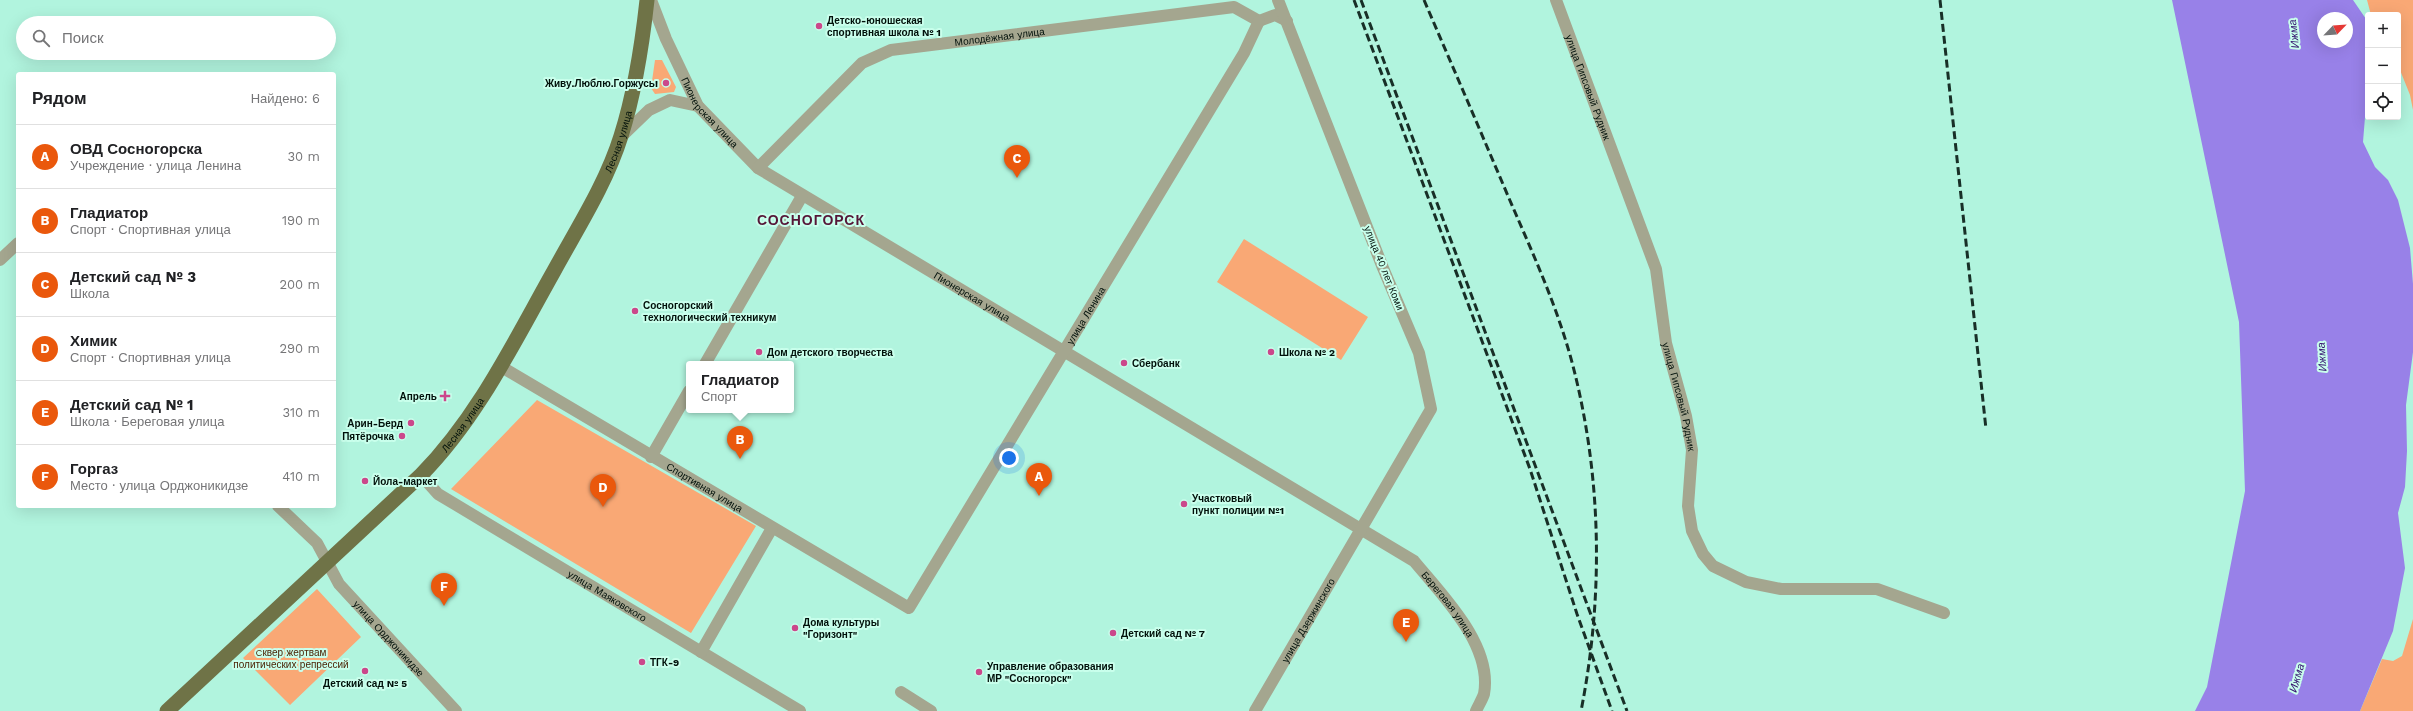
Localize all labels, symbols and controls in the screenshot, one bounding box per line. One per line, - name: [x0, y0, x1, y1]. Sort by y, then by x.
- north arrow: [2317, 12, 2353, 48]
- map controls: [2365, 12, 2401, 120]
- button: +: [2365, 12, 2401, 48]
- place label: Детско-юношеская спортивная школа № 1: [827, 15, 941, 38]
- search box: [16, 16, 336, 60]
- water label: Ижма: [2286, 19, 2302, 49]
- marker: Детско-юношеская спортивная школа № 1: [814, 21, 824, 31]
- street label: Молодёжная улица: [954, 25, 1046, 47]
- icon: search: [30, 27, 52, 49]
- text: Поиск: [62, 29, 104, 47]
- street label: улица Гипсовый Рудник: [1564, 33, 1613, 142]
- button: −: [2365, 48, 2401, 84]
- street label: Пионерская улица: [680, 75, 741, 150]
- place label: Живу.Люблю.Горжусь!: [544, 78, 658, 89]
- marker: Живу.Люблю.Горжусь!: [661, 78, 671, 88]
- button: locate: [2365, 84, 2401, 120]
- text: Рядом: [32, 88, 87, 108]
- text: Найдено: 6: [251, 91, 320, 106]
- street label: Лесная улица: [602, 109, 634, 174]
- text: ОВД Сосногорска: [70, 140, 202, 158]
- pin: C: [1004, 145, 1030, 178]
- text: A: [41, 149, 49, 164]
- text: 30 m: [288, 149, 320, 164]
- text: Учреждение · улица Ленина: [70, 158, 241, 173]
- text: Гладиатор: [70, 204, 148, 222]
- district label: СОСНОГОРСК: [757, 212, 865, 228]
- text: B: [41, 213, 49, 228]
- text: 190 m: [282, 213, 320, 228]
- text: Спорт · Спортивная улица: [70, 222, 231, 237]
- street label: улица 40 лет Коми: [1362, 224, 1406, 312]
- text: Детский сад № 3: [70, 268, 196, 286]
- street label: Пионерская улица: [932, 269, 1013, 323]
- text: C: [41, 277, 49, 292]
- text: 200 m: [279, 277, 320, 292]
- street label: улица Ленина: [1064, 284, 1107, 346]
- text: Школа: [70, 286, 110, 301]
- place label: Сосногорский технологический техникум: [643, 300, 776, 323]
- marker: Сосногорский технологический техникум: [630, 306, 640, 316]
- text: Химик: [70, 332, 117, 350]
- text: D: [40, 341, 50, 356]
- text: 290 m: [279, 341, 320, 356]
- street label: улица Гипсовый Рудник: [1661, 341, 1698, 453]
- water label: Ижма: [2315, 342, 2329, 372]
- marker: Дом детского творчества: [754, 347, 764, 357]
- place label: Дом детского творчества: [767, 347, 893, 358]
- marker: Школа № 2: [1266, 347, 1276, 357]
- place label: Школа № 2: [1279, 347, 1335, 358]
- text: Спорт · Спортивная улица: [70, 350, 231, 365]
- marker: Сбербанк: [1119, 358, 1129, 368]
- place label: Сбербанк: [1132, 358, 1181, 369]
- popup: [686, 361, 794, 413]
- text: Гладиатор: [701, 371, 779, 389]
- text: Спорт: [701, 389, 737, 404]
- place label: Апрель: [400, 391, 437, 402]
- marker: Апрель: [440, 391, 450, 401]
- street label: Лесная улица: [439, 395, 486, 454]
- text: Детский сад № 1: [70, 396, 194, 414]
- text: E: [41, 405, 49, 420]
- text: 310 m: [282, 405, 320, 420]
- text: Школа · Береговая улица: [70, 414, 224, 429]
- place label: Арин-Берд: [347, 418, 404, 429]
- marker: Арин-Берд: [406, 418, 416, 428]
- pin: B: [727, 426, 753, 459]
- place label: Пятёрочка: [342, 431, 394, 442]
- marker: Пятёрочка: [397, 431, 407, 441]
- your location: [999, 448, 1019, 468]
- text: Горгаз: [70, 460, 118, 478]
- street label: Спортивная улица: [665, 460, 745, 514]
- pin: A: [1026, 463, 1052, 496]
- text: F: [41, 469, 49, 484]
- text: 410 m: [282, 469, 320, 484]
- pin: D: [590, 474, 616, 507]
- place label: Йола-маркет: [373, 475, 438, 487]
- marker: Йола-маркет: [360, 476, 370, 486]
- text: Место · улица Орджоникидзе: [70, 478, 248, 493]
- place label: Участковый пункт полиции №1: [1192, 493, 1284, 516]
- marker: Участковый пункт полиции №1: [1179, 499, 1189, 509]
- street label: улица Маяковского: [566, 568, 649, 624]
- street label: Береговая улица: [1420, 569, 1476, 639]
- pin: F: [431, 573, 457, 606]
- street label: улица Дзержинского: [1279, 576, 1337, 664]
- street label: улица Орджоникидзе: [351, 598, 427, 679]
- pin: E: [1393, 609, 1419, 642]
- place label: Дома культуры "Горизонт": [803, 617, 879, 640]
- marker: Дома культуры "Горизонт": [790, 623, 800, 633]
- marker: Детский сад № 7: [1108, 628, 1118, 638]
- place label: Детский сад № 7: [1121, 628, 1205, 639]
- park label: Cквер жертвам политических репрессий: [233, 647, 349, 670]
- marker: ТГК-9: [637, 657, 647, 667]
- place label: ТГК-9: [650, 657, 679, 668]
- place label: Управление образования МР "Сосногорск": [987, 661, 1114, 684]
- water label: Ижма: [2287, 662, 2307, 694]
- marker: Детский сад № 5: [360, 666, 370, 676]
- marker: Управление образования МР "Сосногорск": [974, 667, 984, 677]
- place label: Детский сад № 5: [323, 678, 407, 689]

